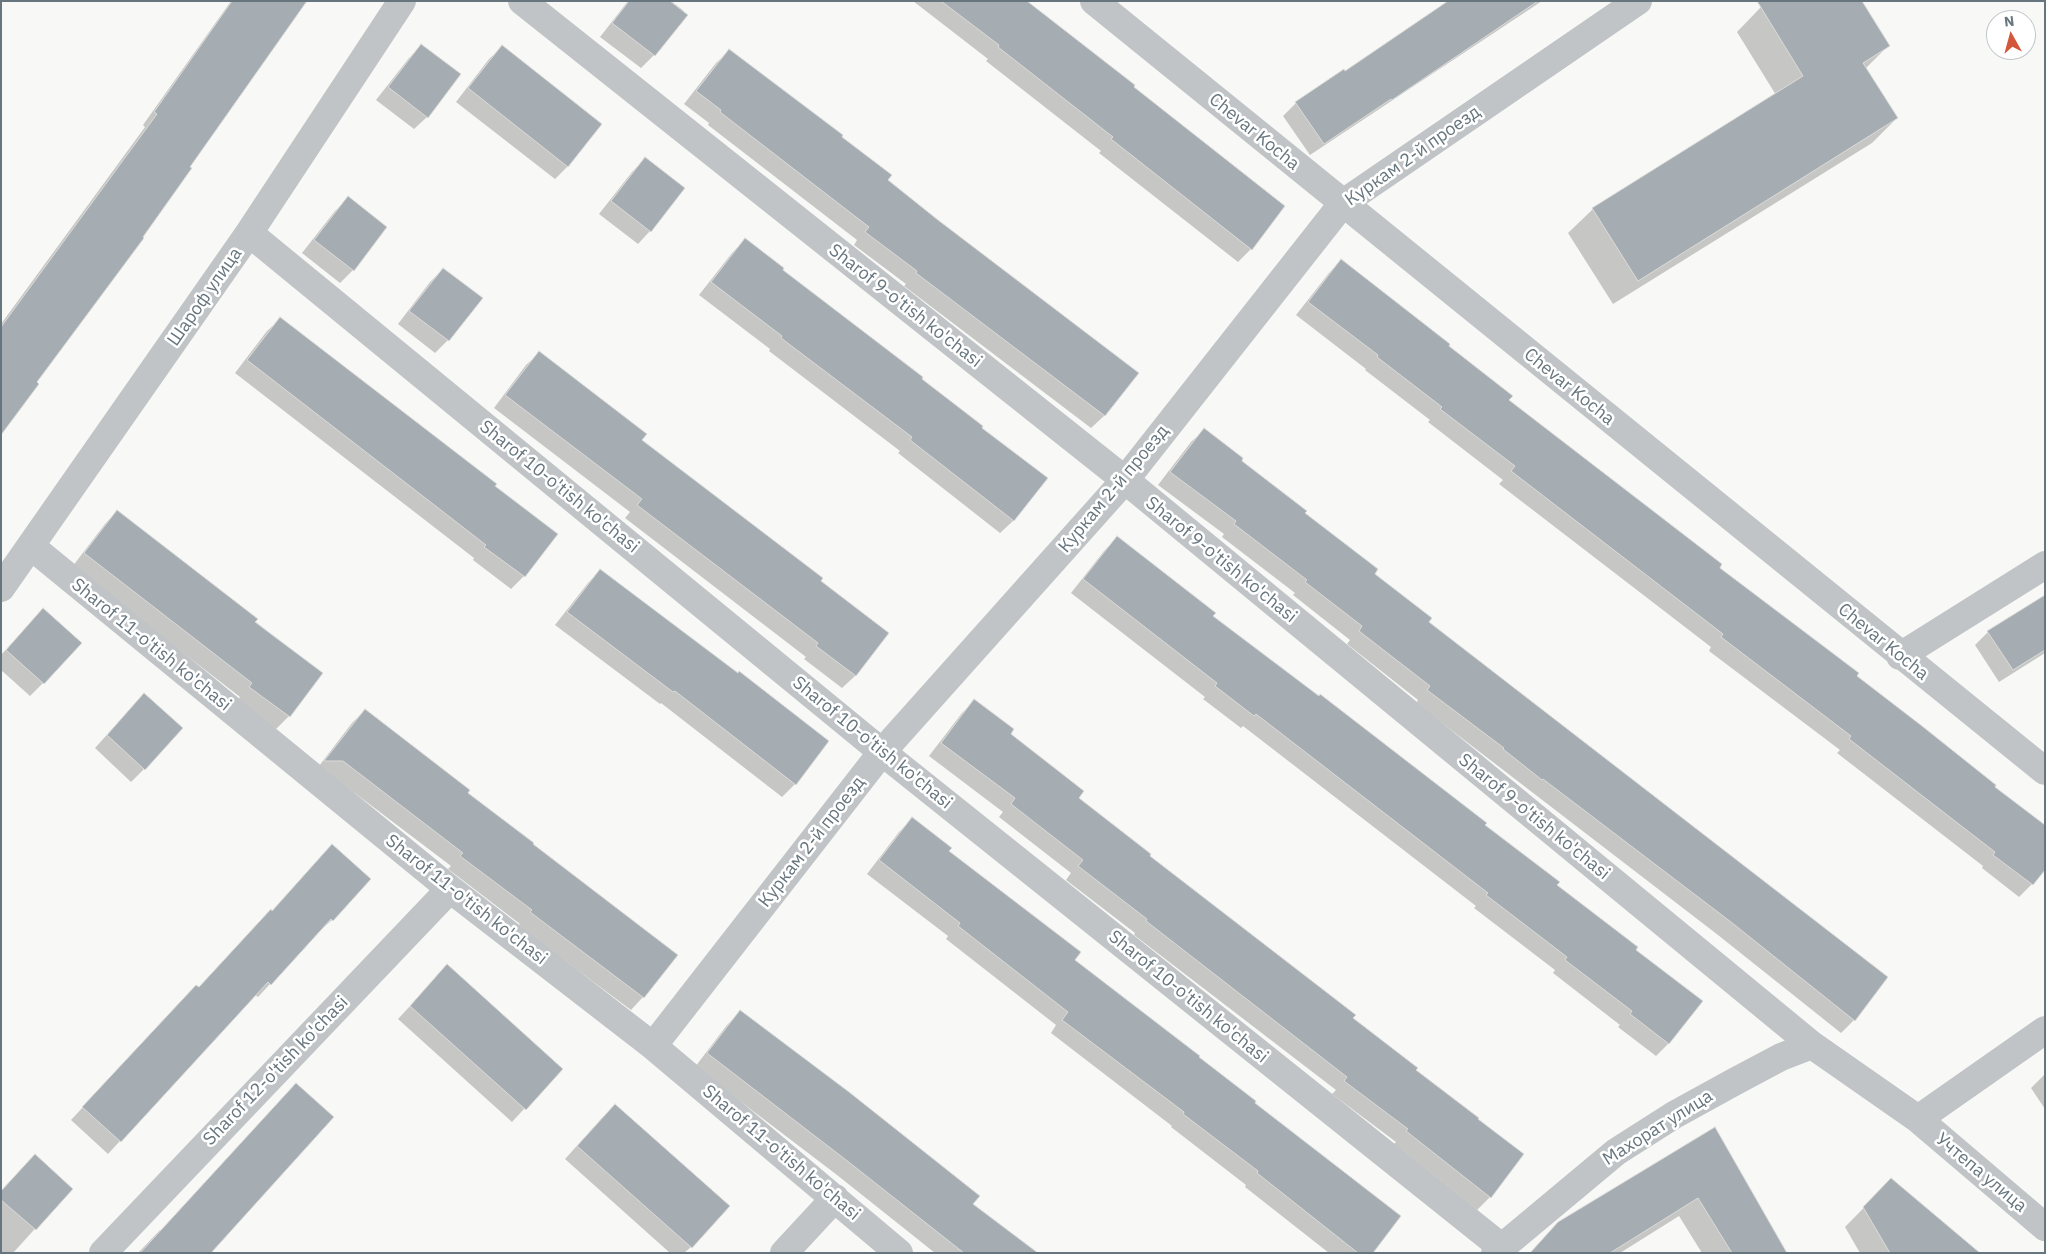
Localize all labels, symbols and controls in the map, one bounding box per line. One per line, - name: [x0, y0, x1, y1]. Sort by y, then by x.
- north arrow: [1986, 10, 2036, 60]
- text: N: [2003, 12, 2015, 31]
- street label: Chevar Kocha: [1204, 89, 1304, 175]
- street label: Куркам 2-й проезд: [1341, 101, 1485, 211]
- street label: Sharof 9-o'tish ko'chasi: [824, 240, 986, 372]
- street label: Шароф улица: [163, 244, 247, 350]
- street label: Chevar Kocha: [1519, 344, 1619, 430]
- street label: Sharof 10-o'tish ko'chasi: [475, 416, 643, 558]
- street label: Куркам 2-й проезд: [1054, 421, 1174, 557]
- street label: Sharof 9-o'tish ko'chasi: [1141, 492, 1301, 628]
- street label: Sharof 11-o'tish ko'chasi: [67, 574, 235, 716]
- street label: Chevar Kocha: [1833, 599, 1933, 685]
- street label: Sharof 10-o'tish ko'chasi: [788, 672, 956, 814]
- street label: Sharof 9-o'tish ko'chasi: [1454, 749, 1614, 885]
- street label: Куркам 2-й проезд: [754, 772, 870, 912]
- street label: Sharof 11-o'tish ko'chasi: [381, 830, 551, 970]
- street label: Sharof 10-o'tish ko'chasi: [1104, 926, 1272, 1068]
- street label: Sharof 12-o'tish ko'chasi: [199, 992, 353, 1150]
- street label: Sharof 11-o'tish ko'chasi: [698, 1081, 864, 1225]
- street label: Махорат улица: [1599, 1086, 1717, 1170]
- street label: Учтепа улица: [1931, 1129, 2031, 1217]

